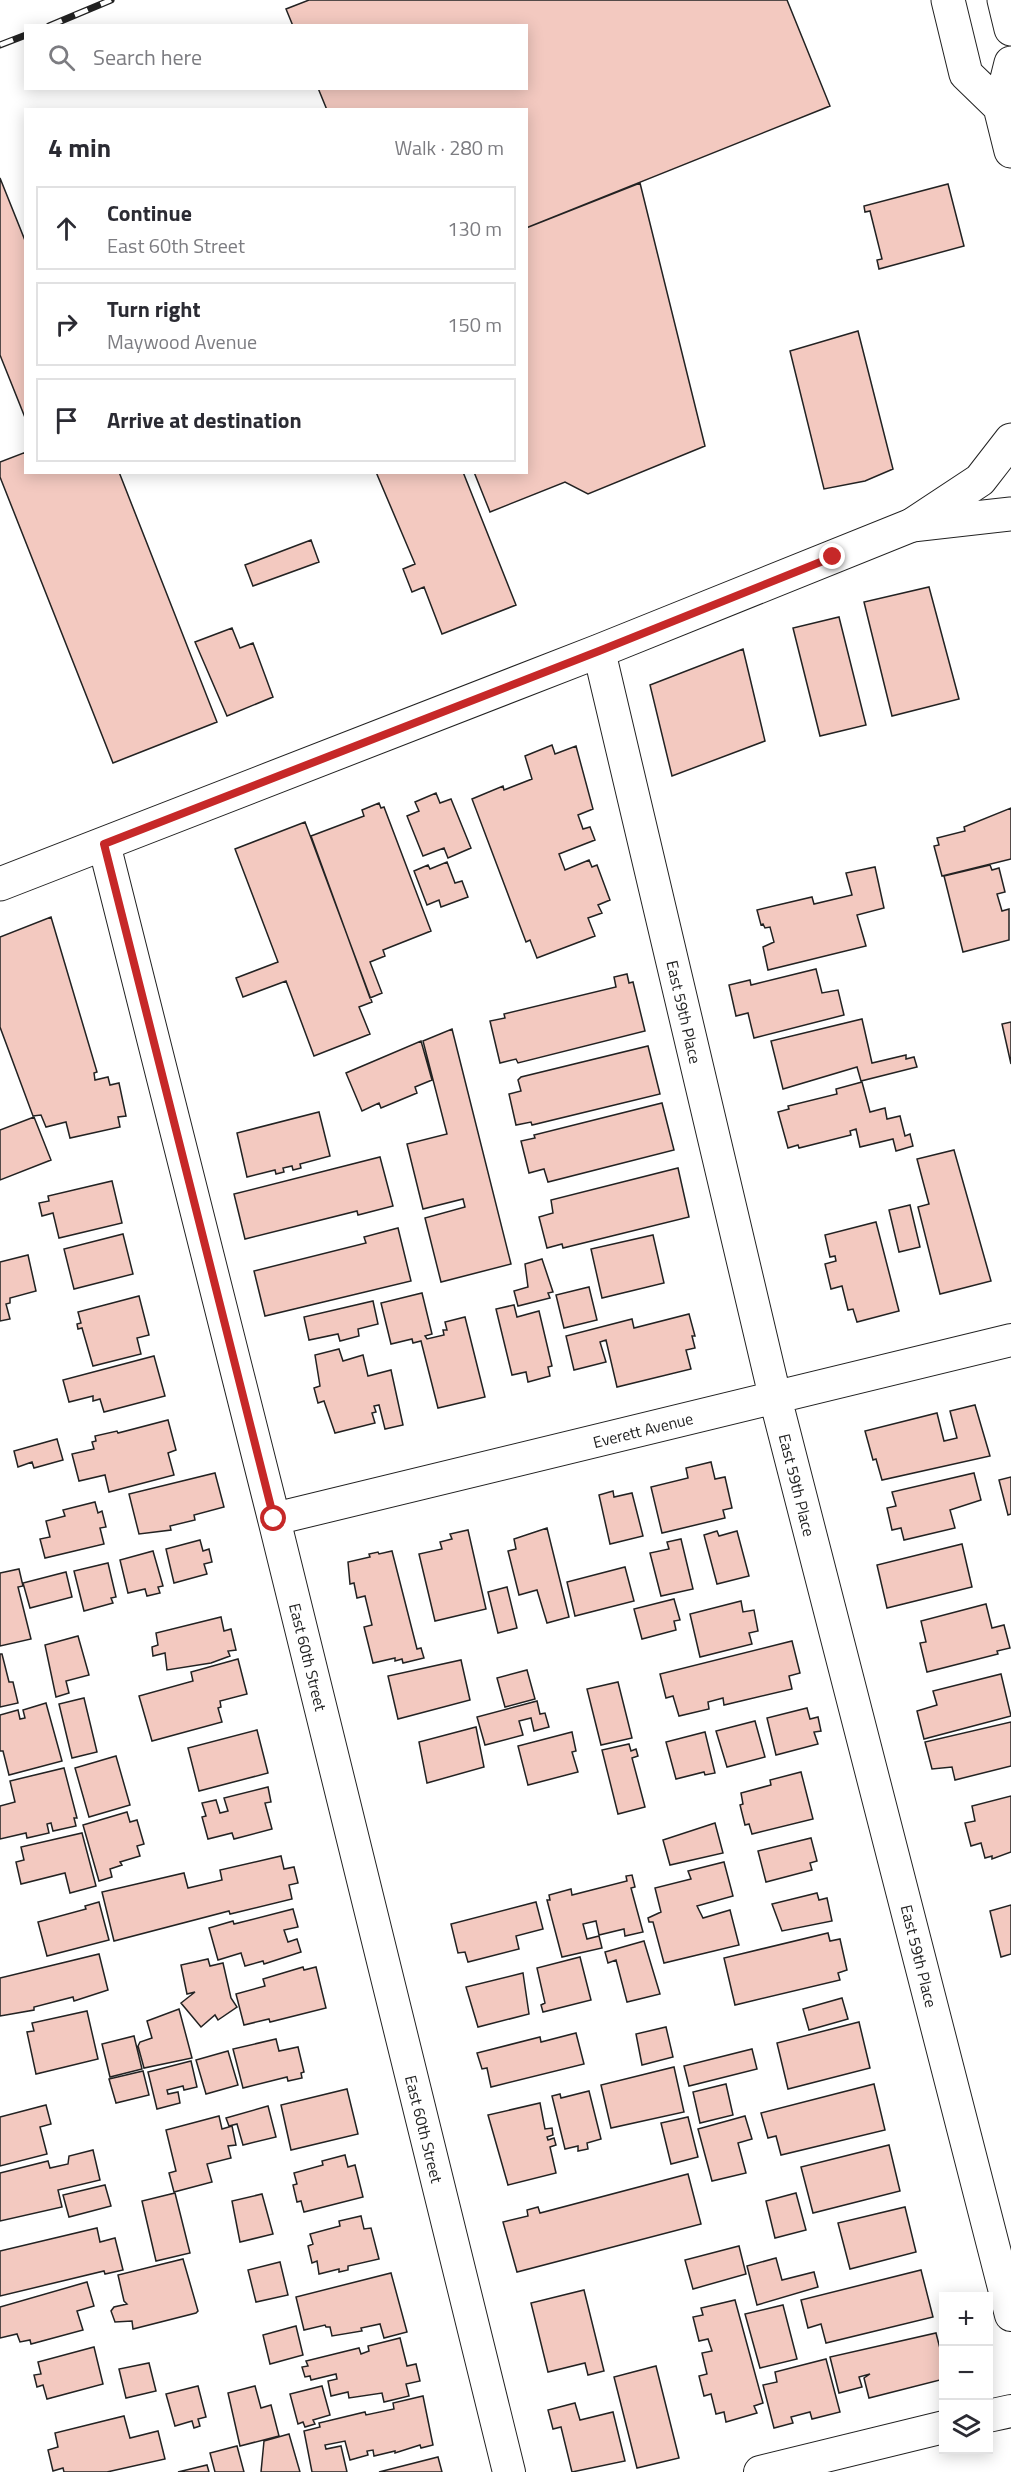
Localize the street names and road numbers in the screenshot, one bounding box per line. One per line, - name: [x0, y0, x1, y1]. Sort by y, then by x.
- street label: East 59th Place: [660, 958, 708, 1066]
- street label: Everett Avenue: [590, 1406, 696, 1454]
- street label: East 59th Place: [773, 1431, 821, 1539]
- street label: East 60th Street: [283, 1601, 333, 1714]
- street label: East 59th Place: [895, 1902, 943, 2010]
- street label: East 60th Street: [399, 2073, 449, 2186]

